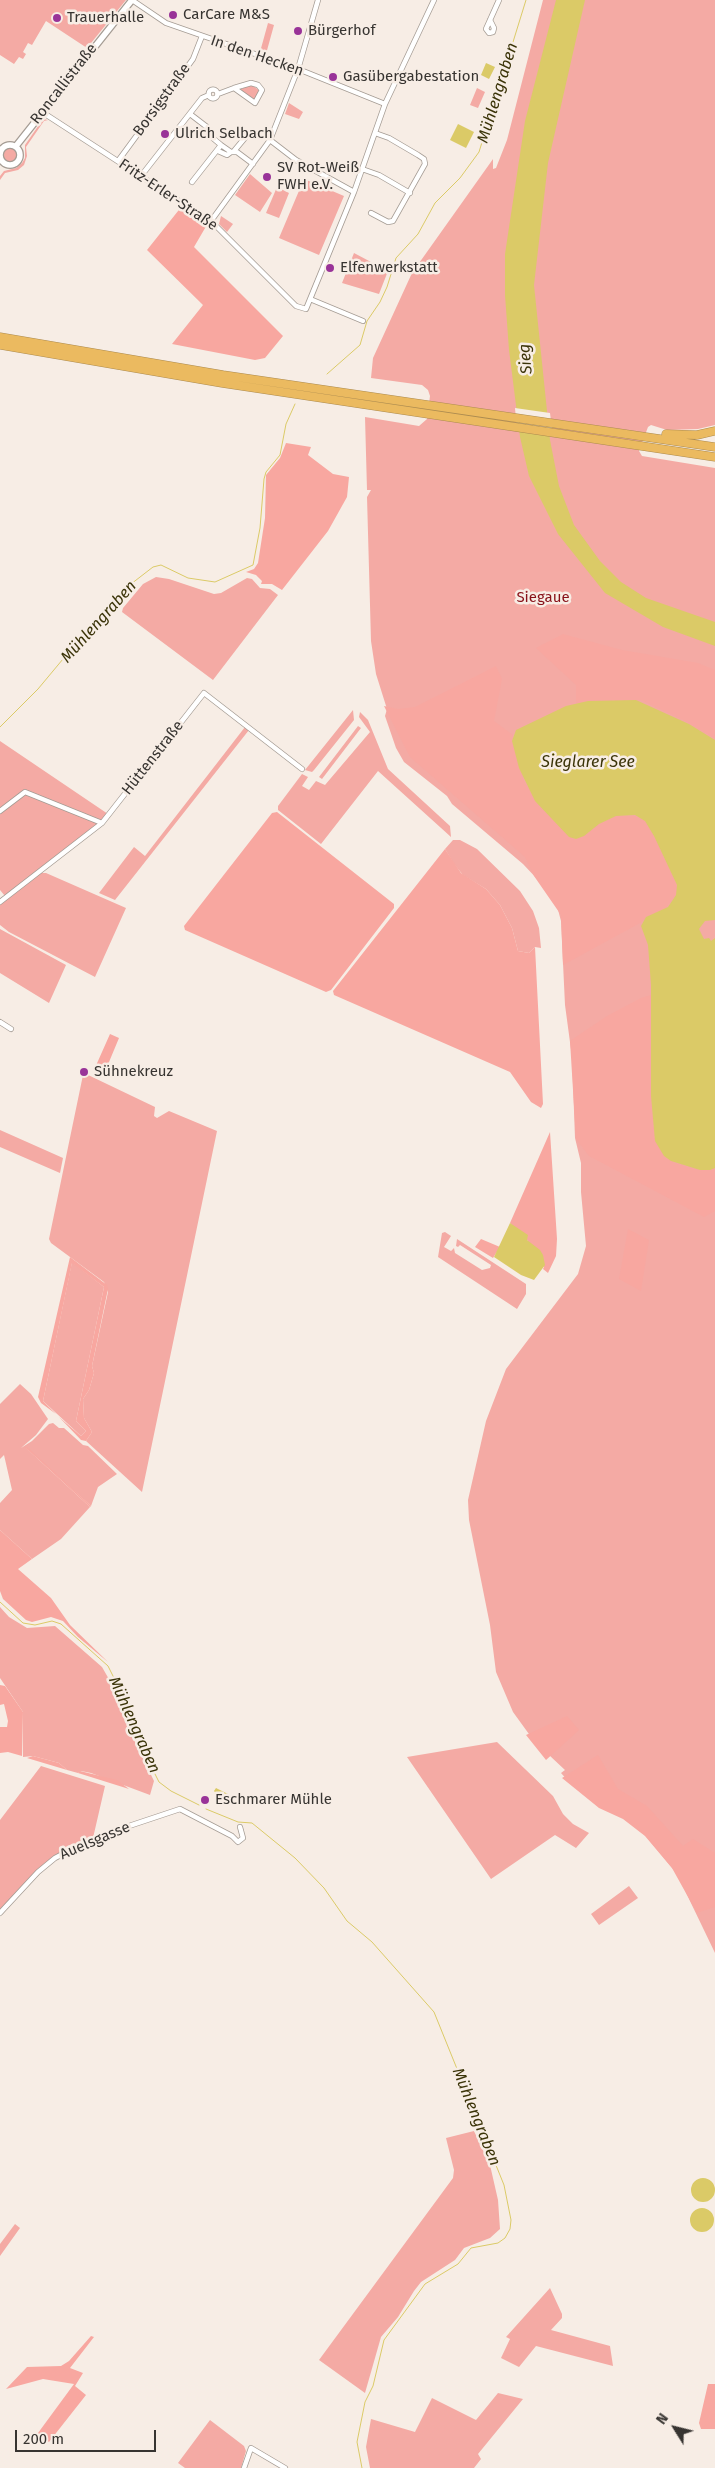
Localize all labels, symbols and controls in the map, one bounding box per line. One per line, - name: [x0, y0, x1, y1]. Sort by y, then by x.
- place label: CarCare M&S: [183, 6, 270, 24]
- place label: Trauerhalle: [67, 9, 144, 27]
- marker: CarCare M&S: [167, 9, 179, 21]
- marker: Trauerhalle: [51, 12, 63, 24]
- place label: Bürgerhof: [308, 22, 376, 40]
- marker: Bürgerhof: [292, 25, 304, 37]
- street label: In den Hecken: [208, 32, 306, 80]
- street label: Roncallistraße: [27, 40, 101, 128]
- water label: Mühlengraben: [474, 41, 522, 145]
- street label: Borsigstraße: [130, 60, 194, 140]
- place label: Gasübergabestation: [343, 68, 479, 86]
- marker: Gasübergabestation: [327, 71, 339, 83]
- place label: Ulrich Selbach: [175, 125, 273, 143]
- marker: Ulrich Selbach: [159, 128, 171, 140]
- street label: Fritz-Erler-Straße: [115, 155, 221, 235]
- place label: SV Rot-Weiß FWH e.V.: [277, 159, 359, 194]
- marker: SV Rot-Weiß FWH e.V.: [261, 171, 273, 183]
- place label: Elfenwerkstatt: [340, 259, 438, 277]
- marker: Elfenwerkstatt: [324, 262, 336, 274]
- water label: Sieg: [515, 343, 537, 375]
- water label: Mühlengraben: [57, 577, 141, 667]
- park label: Siegaue: [516, 589, 570, 607]
- street label: Hüttenstraße: [118, 717, 188, 799]
- water label: Sieglarer See: [541, 753, 635, 773]
- place label: Sühnekreuz: [94, 1063, 173, 1081]
- marker: Sühnekreuz: [78, 1066, 90, 1078]
- water label: Mühlengraben: [104, 1674, 164, 1776]
- place label: Eschmarer Mühle: [215, 1791, 332, 1809]
- marker: Eschmarer Mühle: [199, 1794, 211, 1806]
- street label: Auelsgasse: [57, 1818, 133, 1864]
- water label: Mühlengraben: [448, 2065, 504, 2169]
- north arrow: [650, 2403, 700, 2453]
- text: N: [653, 2410, 672, 2428]
- scale bar: [18, 2420, 159, 2452]
- text: 200 m: [23, 2430, 64, 2448]

